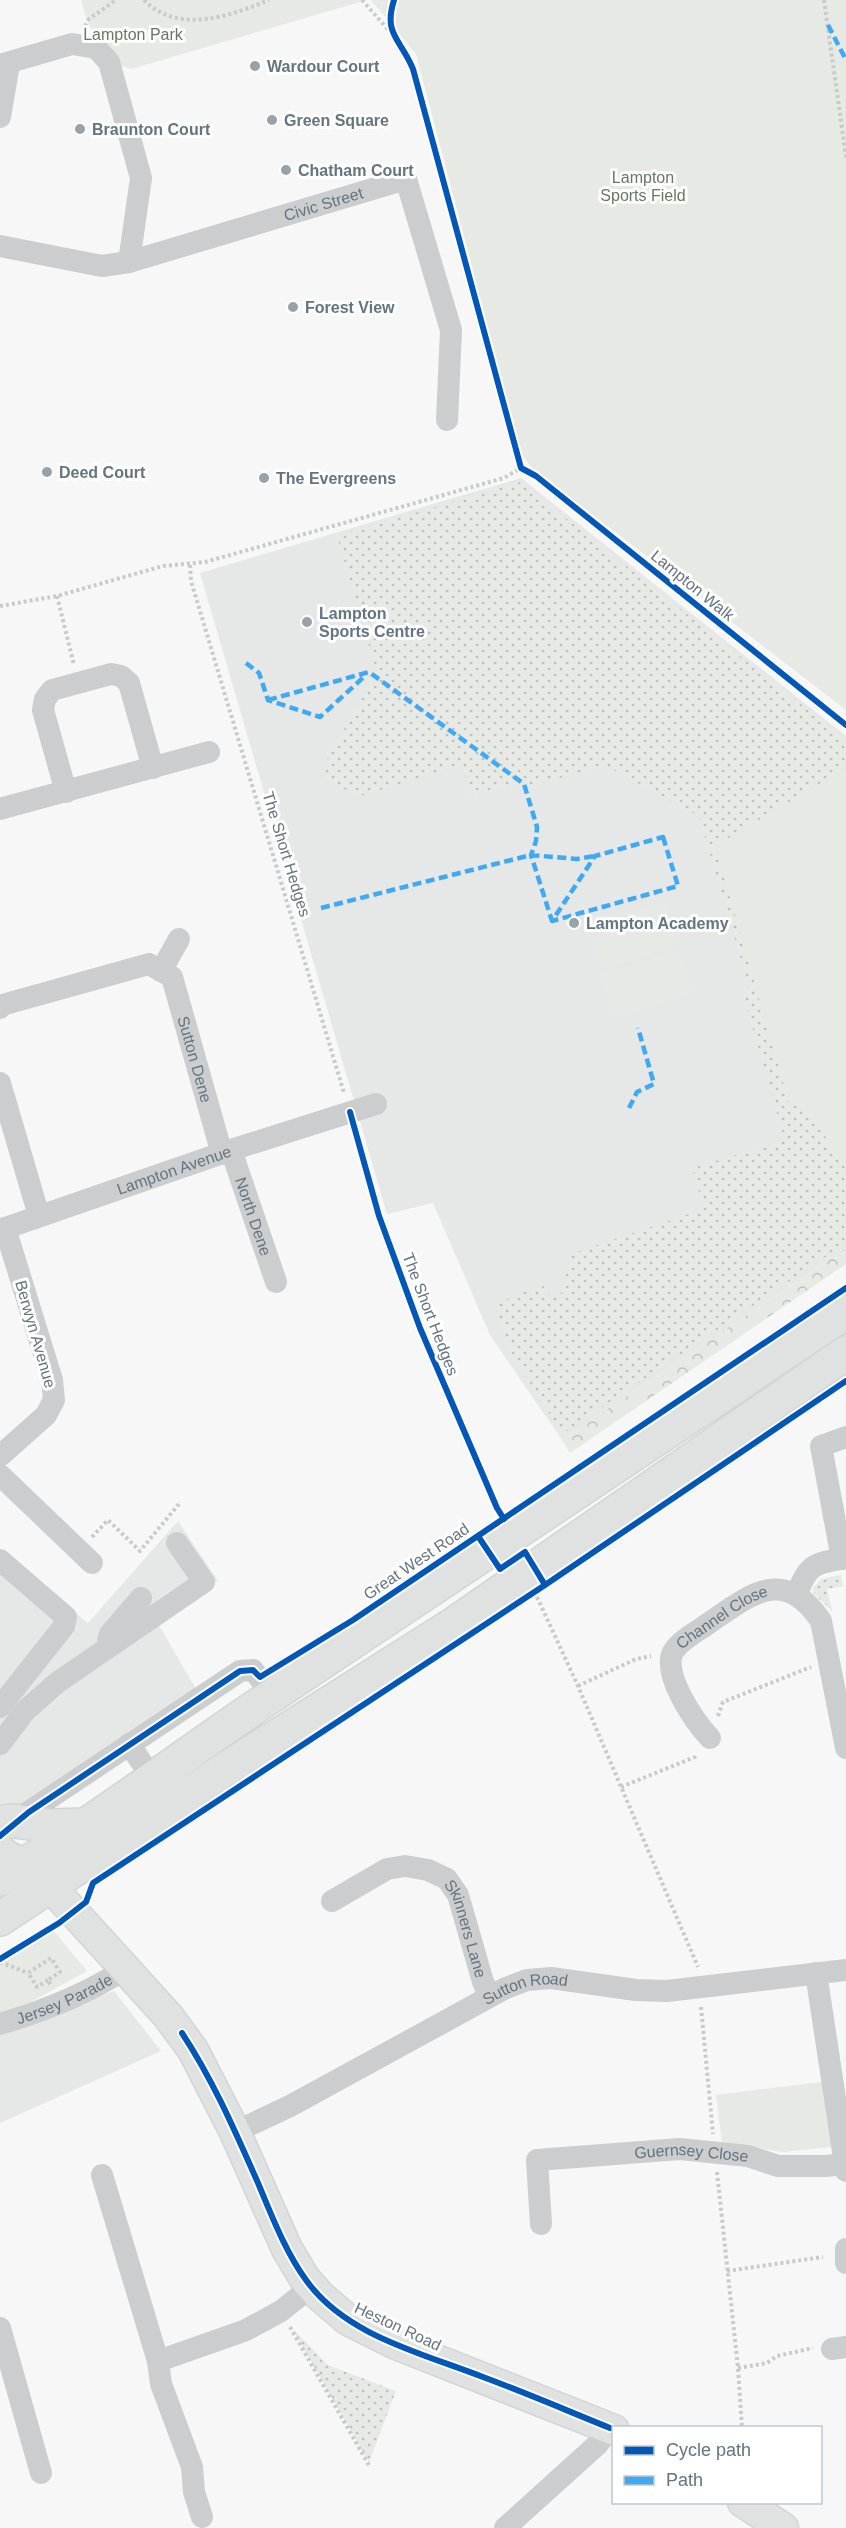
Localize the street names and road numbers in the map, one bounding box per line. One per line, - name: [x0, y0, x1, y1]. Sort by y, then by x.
- street label: Civic Street: [282, 184, 366, 224]
- street label: Lampton Walk: [648, 547, 738, 625]
- street label: The Short Hedges: [259, 790, 314, 919]
- street label: Sutton Dene: [174, 1014, 215, 1105]
- street label: Lampton Avenue: [115, 1143, 234, 1198]
- street label: North Dene: [232, 1175, 274, 1258]
- street label: The Short Hedges: [399, 1251, 462, 1378]
- street label: Berwyn Avenue: [12, 1278, 59, 1390]
- street label: Great West Road: [360, 1520, 472, 1603]
- street label: Channel Close: [673, 1583, 769, 1652]
- street label: Skinners Lane: [441, 1877, 489, 1980]
- street label: Sutton Road: [480, 1970, 569, 2008]
- street label: Jersey Parade: [14, 1971, 116, 2027]
- street label: Guernsey Close: [634, 2141, 749, 2165]
- street label: Heston Road: [352, 2299, 444, 2354]

